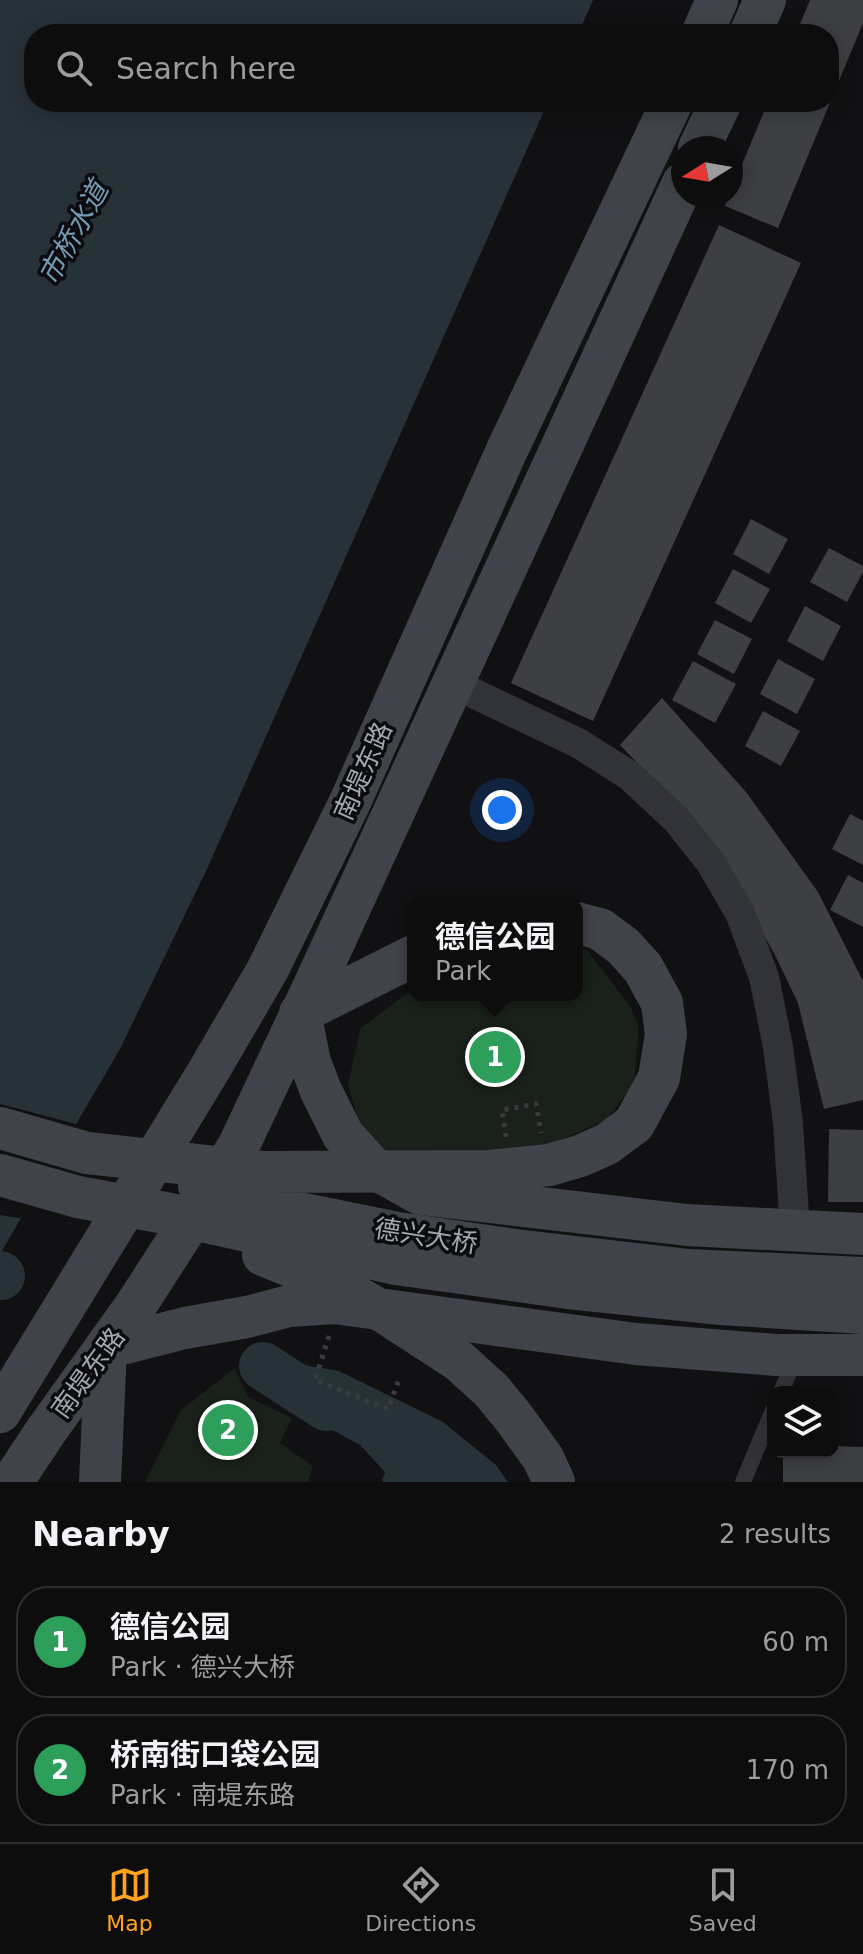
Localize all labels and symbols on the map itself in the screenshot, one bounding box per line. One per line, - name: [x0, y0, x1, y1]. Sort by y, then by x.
- north arrow: [671, 136, 743, 208]
- water label: 市桥水道: [32, 173, 117, 290]
- street label: 南堤东路: [328, 717, 398, 825]
- your location: [482, 790, 522, 830]
- pin: 1: [469, 1027, 521, 1087]
- street label: 德兴大桥: [372, 1213, 480, 1259]
- street label: 南堤东路: [45, 1322, 131, 1424]
- pin: 2: [202, 1400, 254, 1460]

